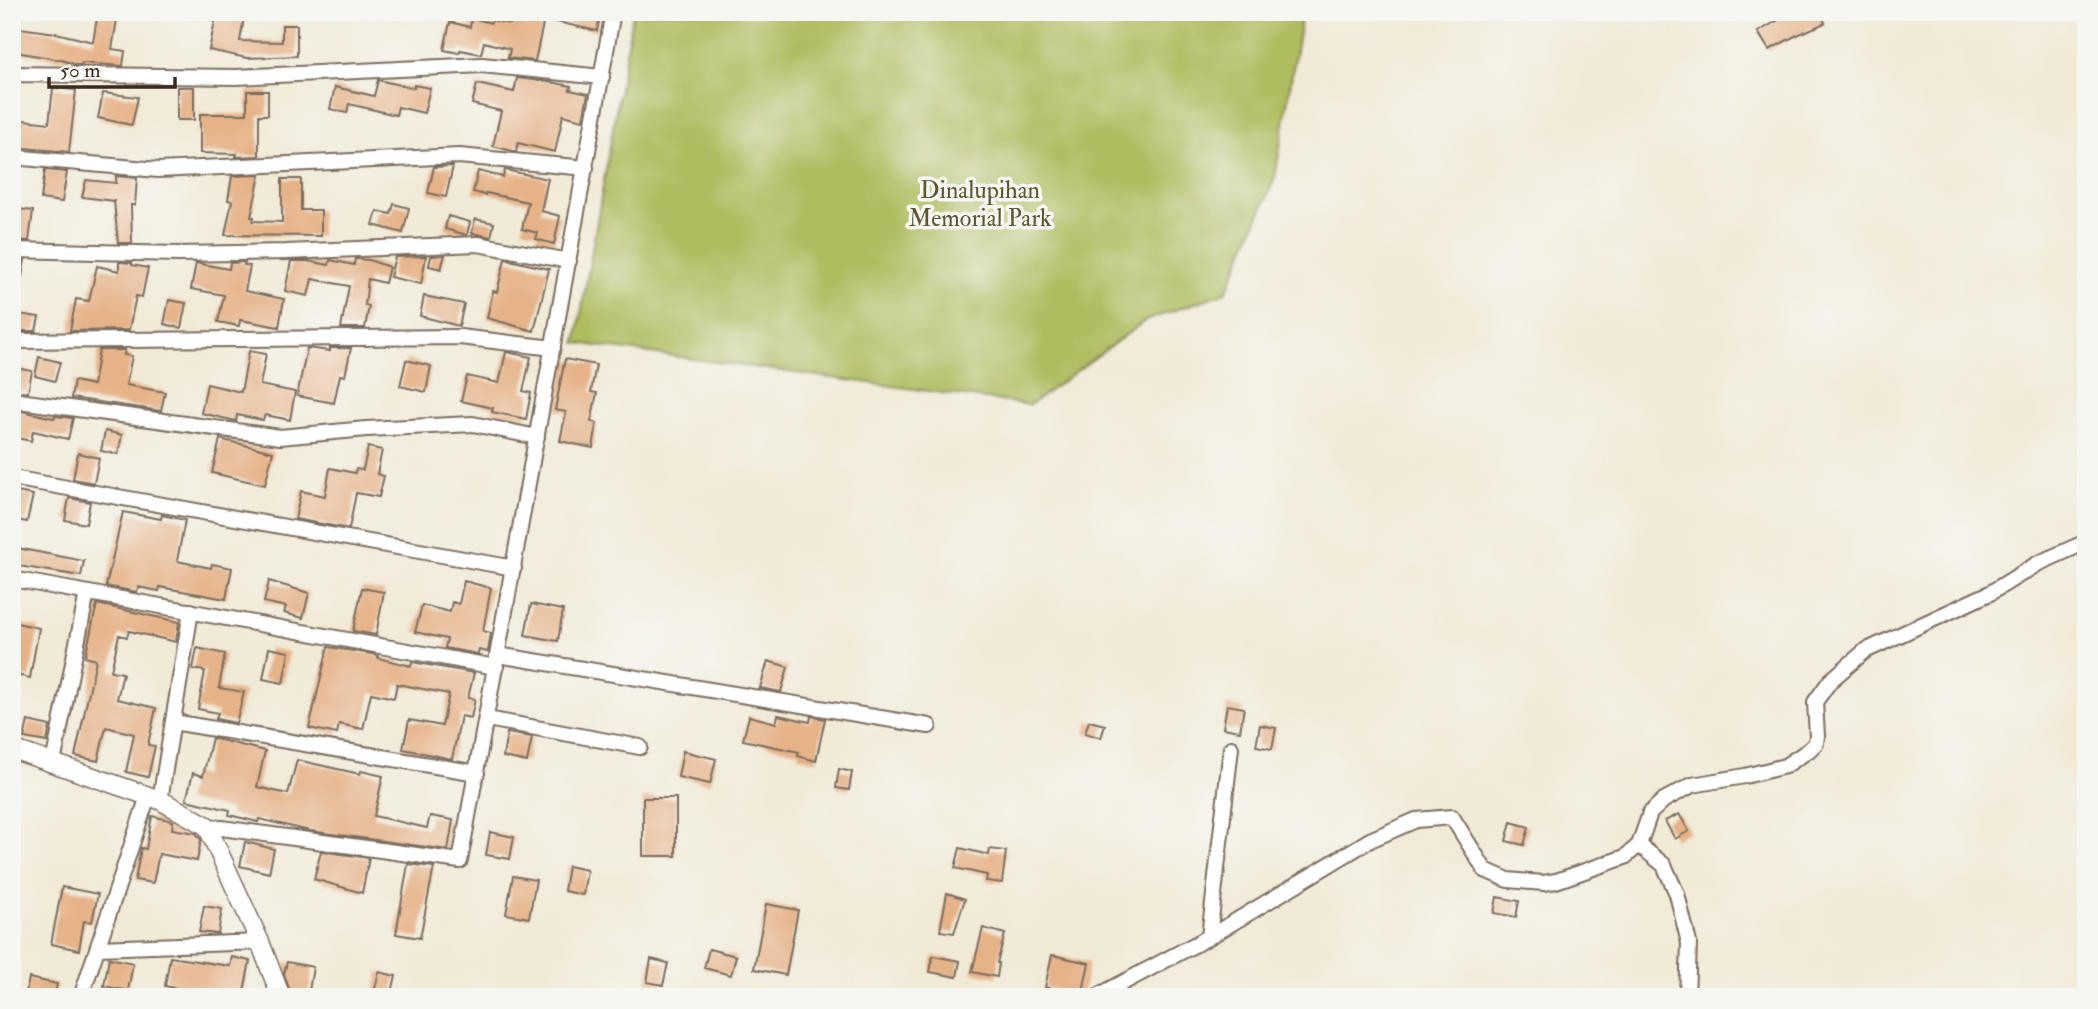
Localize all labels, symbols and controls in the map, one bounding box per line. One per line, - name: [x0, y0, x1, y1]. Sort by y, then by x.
- scale bar: [49, 46, 175, 90]
- text: 50 m: [60, 57, 101, 84]
- park label: Dinalupihan Memorial Park: [908, 175, 1052, 234]

